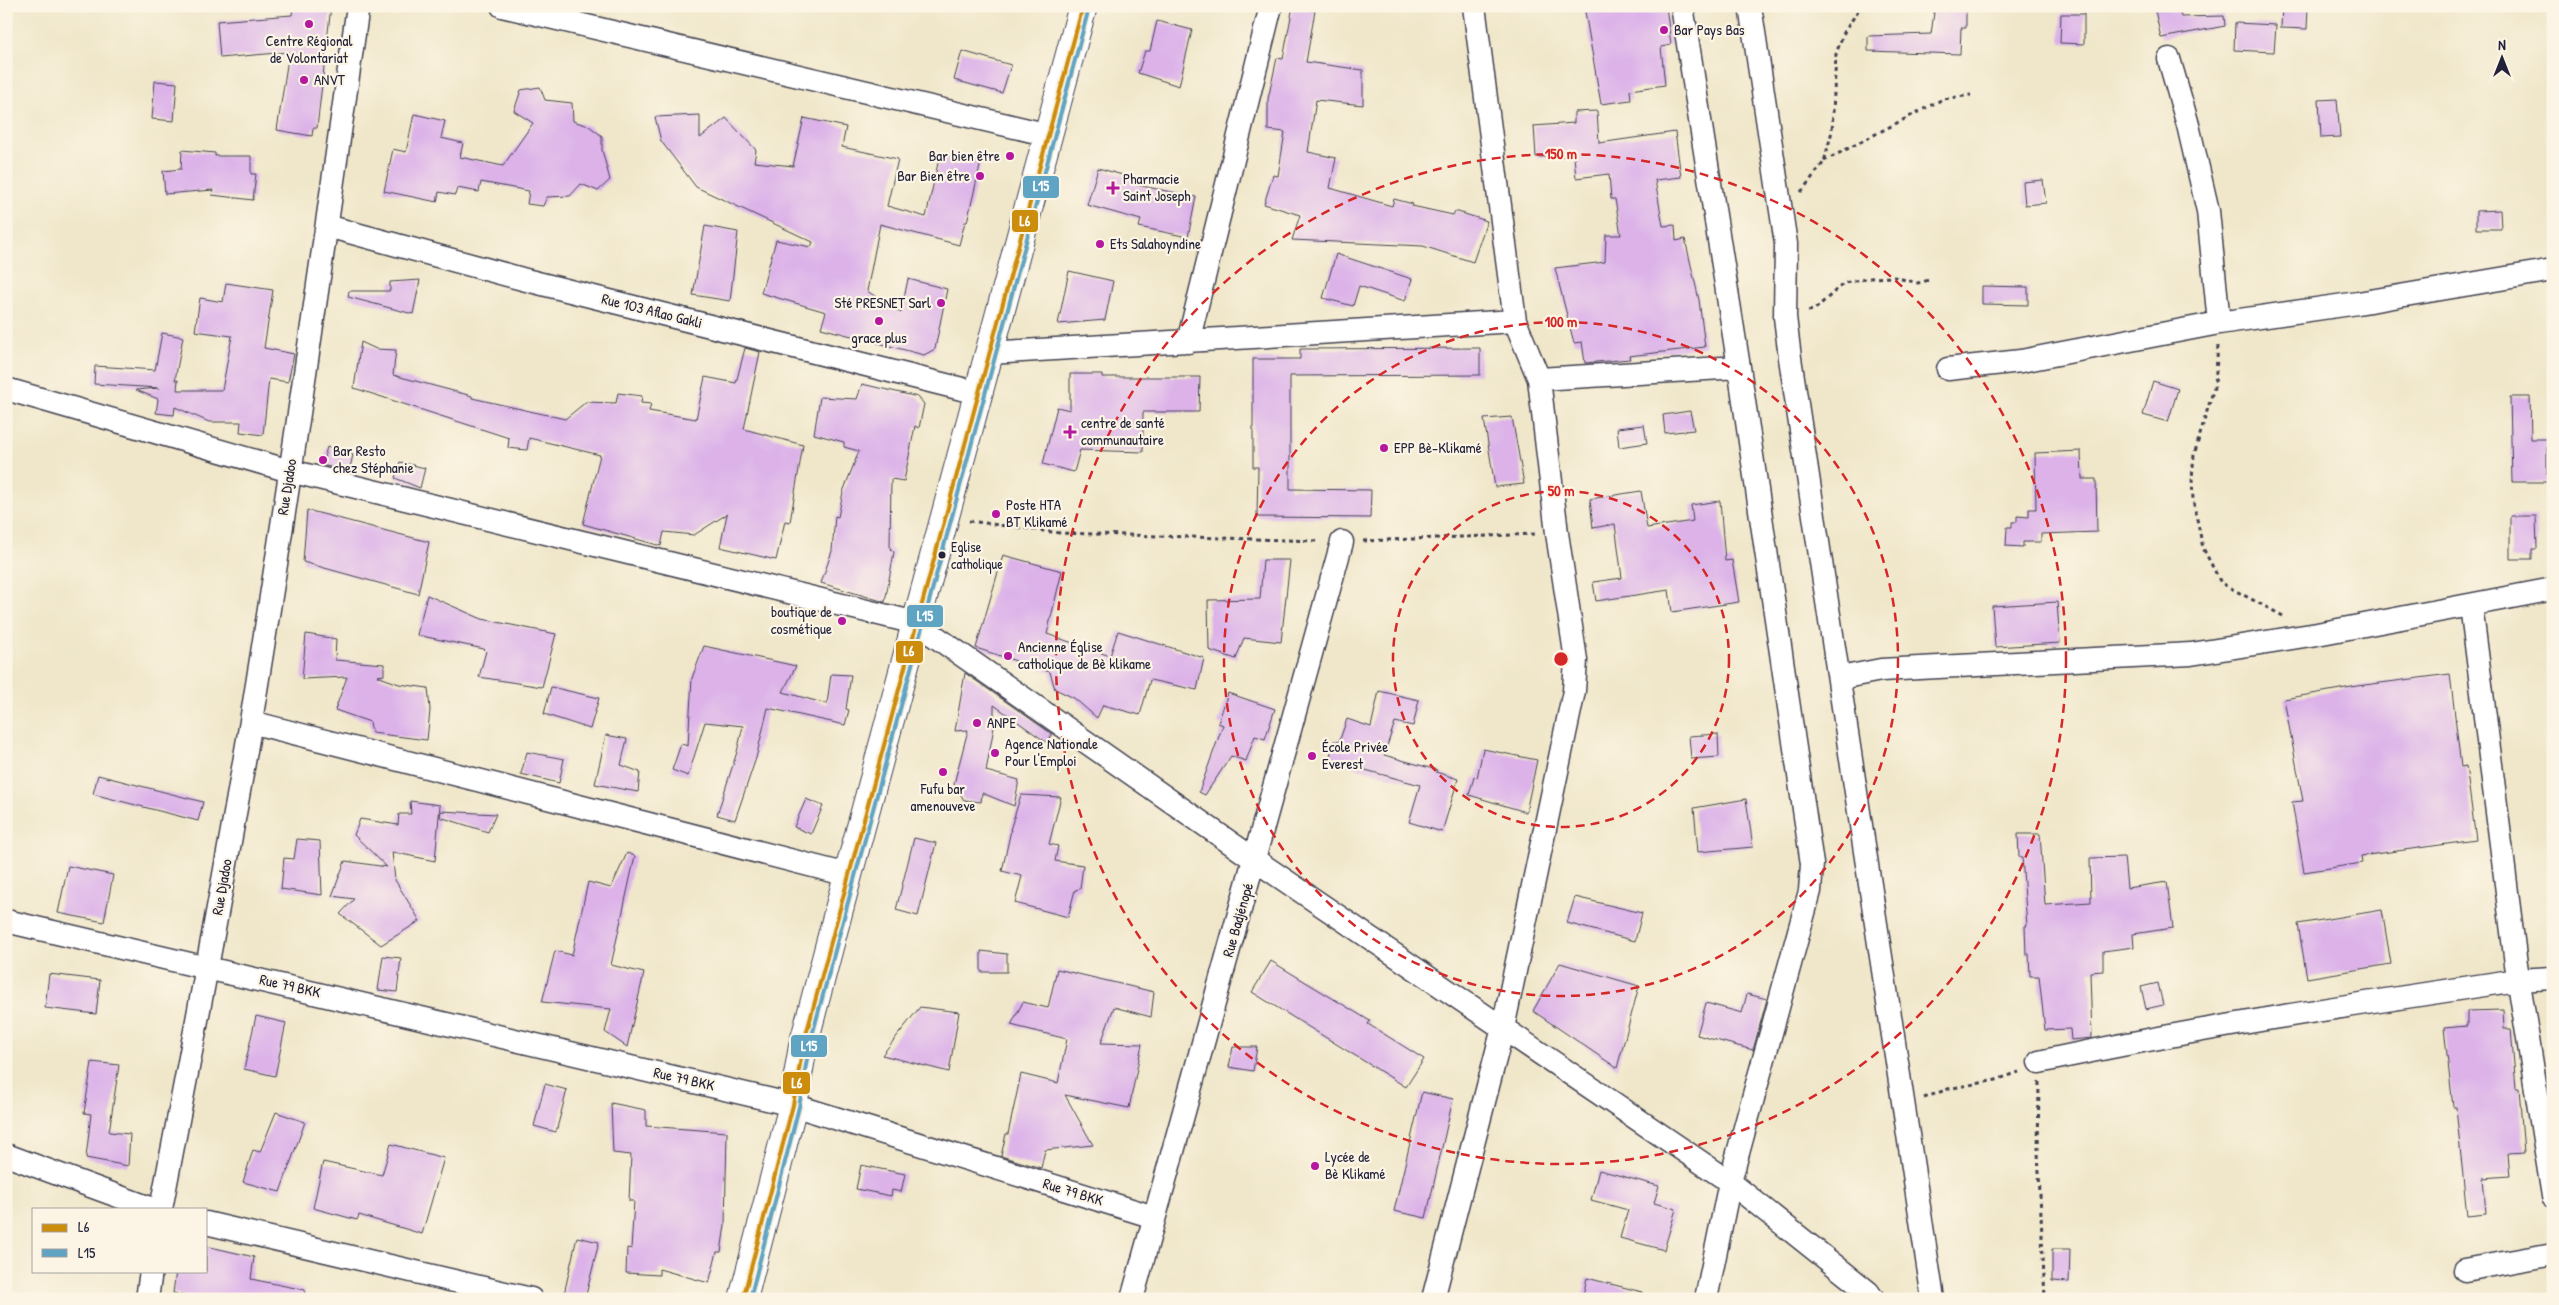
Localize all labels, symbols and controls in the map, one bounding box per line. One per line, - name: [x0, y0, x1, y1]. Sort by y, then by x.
- marker: Centre Régional de Volontariat: [303, 18, 315, 30]
- place label: Bar Pays Bas: [1674, 19, 1745, 40]
- marker: Bar Pays Bas: [1658, 24, 1670, 36]
- place label: Centre Régional de Volontariat: [266, 30, 352, 68]
- north arrow: [2476, 32, 2526, 82]
- text: N: [2498, 35, 2506, 54]
- place label: ANVT: [314, 69, 346, 90]
- marker: ANVT: [298, 74, 310, 86]
- text: 150 m: [1545, 143, 1577, 164]
- place label: Bar bien être: [929, 145, 1000, 166]
- marker: Bar bien être: [1004, 150, 1016, 162]
- place label: Bar Bien être: [897, 165, 970, 186]
- place label: Pharmacie Saint Joseph: [1123, 168, 1191, 206]
- marker: Bar Bien être: [974, 170, 986, 182]
- line badge: L15: [1022, 175, 1060, 199]
- text: L15: [1033, 176, 1049, 195]
- marker: Pharmacie Saint Joseph: [1107, 182, 1119, 194]
- line badge: L6: [1011, 209, 1039, 233]
- text: L6: [1020, 211, 1031, 230]
- place label: Ets Salahoyndine: [1110, 233, 1201, 254]
- marker: Ets Salahoyndine: [1094, 238, 1106, 250]
- street label: Rue 1O3 Aflao Gakli: [600, 288, 705, 333]
- place label: Sté PRESNET Sarl: [834, 292, 931, 313]
- marker: Sté PRESNET Sarl: [935, 297, 947, 309]
- text: 100 m: [1545, 311, 1577, 332]
- marker: grace plus: [873, 315, 885, 327]
- place label: grace plus: [851, 327, 907, 348]
- place label: centre de santé communautaire: [1081, 412, 1165, 450]
- marker: centre de santé communautaire: [1063, 425, 1077, 439]
- place label: EPP Bè-Klikamé: [1394, 437, 1482, 458]
- place label: Bar Resto chez Stéphanie: [333, 440, 414, 478]
- marker: EPP Bè-Klikamé: [1378, 442, 1390, 454]
- marker: Bar Resto chez Stéphanie: [317, 454, 329, 466]
- street label: Rue Djadoo: [272, 457, 301, 517]
- text: 50 m: [1548, 480, 1574, 501]
- place label: Poste HTA BT Klikamé: [1006, 494, 1068, 532]
- marker: Poste HTA BT Klikamé: [990, 508, 1002, 520]
- place label: Eglise catholique: [951, 537, 1003, 574]
- marker: Eglise catholique: [937, 550, 947, 560]
- place label: boutique de cosmétique: [771, 601, 832, 639]
- line badge: L15: [906, 604, 944, 628]
- text: L15: [917, 606, 933, 625]
- marker: boutique de cosmétique: [836, 615, 848, 627]
- place label: Ancienne Église catholique de Bè klikame: [1018, 636, 1151, 674]
- line badge: L6: [895, 640, 924, 664]
- text: L6: [904, 641, 915, 660]
- marker: Ancienne Église catholique de Bè klikame: [1002, 650, 1014, 662]
- centre of rings: [1552, 650, 1570, 668]
- place label: ANPE: [987, 712, 1017, 733]
- marker: ANPE: [971, 717, 983, 729]
- place label: Agence Nationale Pour l'Emploi: [1005, 733, 1098, 771]
- place label: École Privée Everest: [1322, 736, 1388, 774]
- marker: Agence Nationale Pour l'Emploi: [989, 747, 1001, 759]
- marker: École Privée Everest: [1306, 750, 1318, 762]
- marker: Fufu bar amenouveve: [937, 766, 949, 778]
- place label: Fufu bar amenouveve: [911, 778, 975, 816]
- street label: Rue Djadoo: [206, 857, 237, 917]
- street label: Rue Badjénopé: [1217, 880, 1258, 959]
- street label: Rue 79 BKK: [258, 968, 323, 1003]
- line badge: L15: [790, 1034, 828, 1058]
- text: L15: [801, 1036, 817, 1055]
- street label: Rue 79 BKK: [652, 1061, 717, 1096]
- line badge: L6: [782, 1071, 811, 1095]
- text: L6: [792, 1073, 803, 1092]
- place label: Lycée de Bè Klikamé: [1325, 1146, 1386, 1184]
- marker: Lycée de Bè Klikamé: [1309, 1160, 1321, 1172]
- street label: Rue 79 BKK: [1040, 1172, 1106, 1211]
- legend: [32, 1208, 208, 1272]
- text: L6: [78, 1216, 90, 1237]
- text: L15: [78, 1242, 96, 1263]

